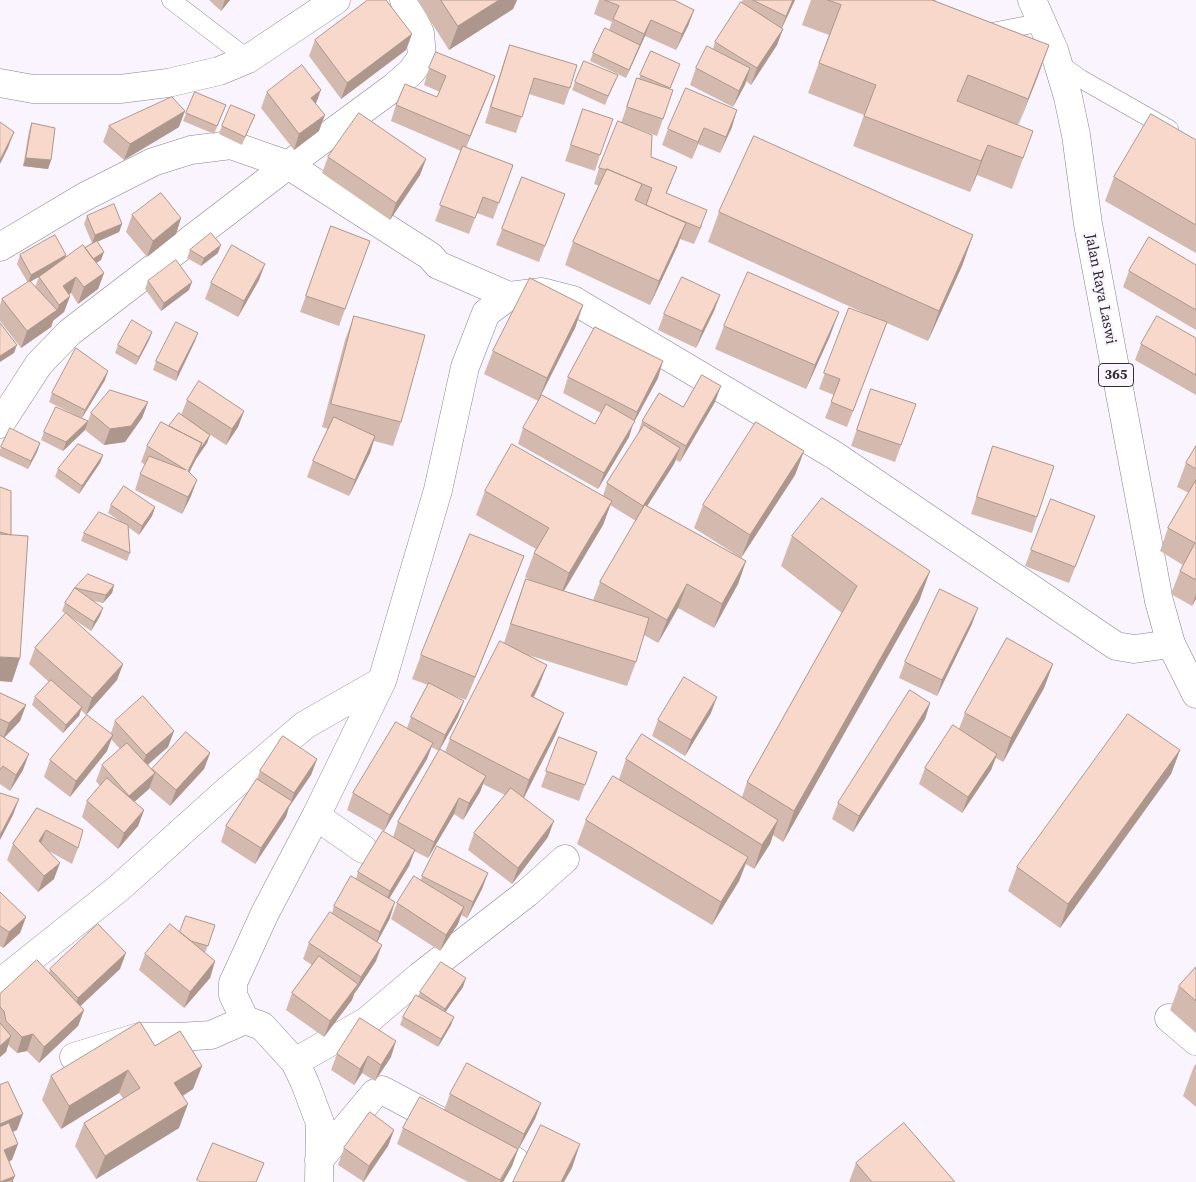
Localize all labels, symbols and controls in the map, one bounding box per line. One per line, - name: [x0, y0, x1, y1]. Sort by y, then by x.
- street label: Jalan Raya Laswi: [1080, 232, 1120, 346]
- road number: 365: [1098, 364, 1134, 386]

